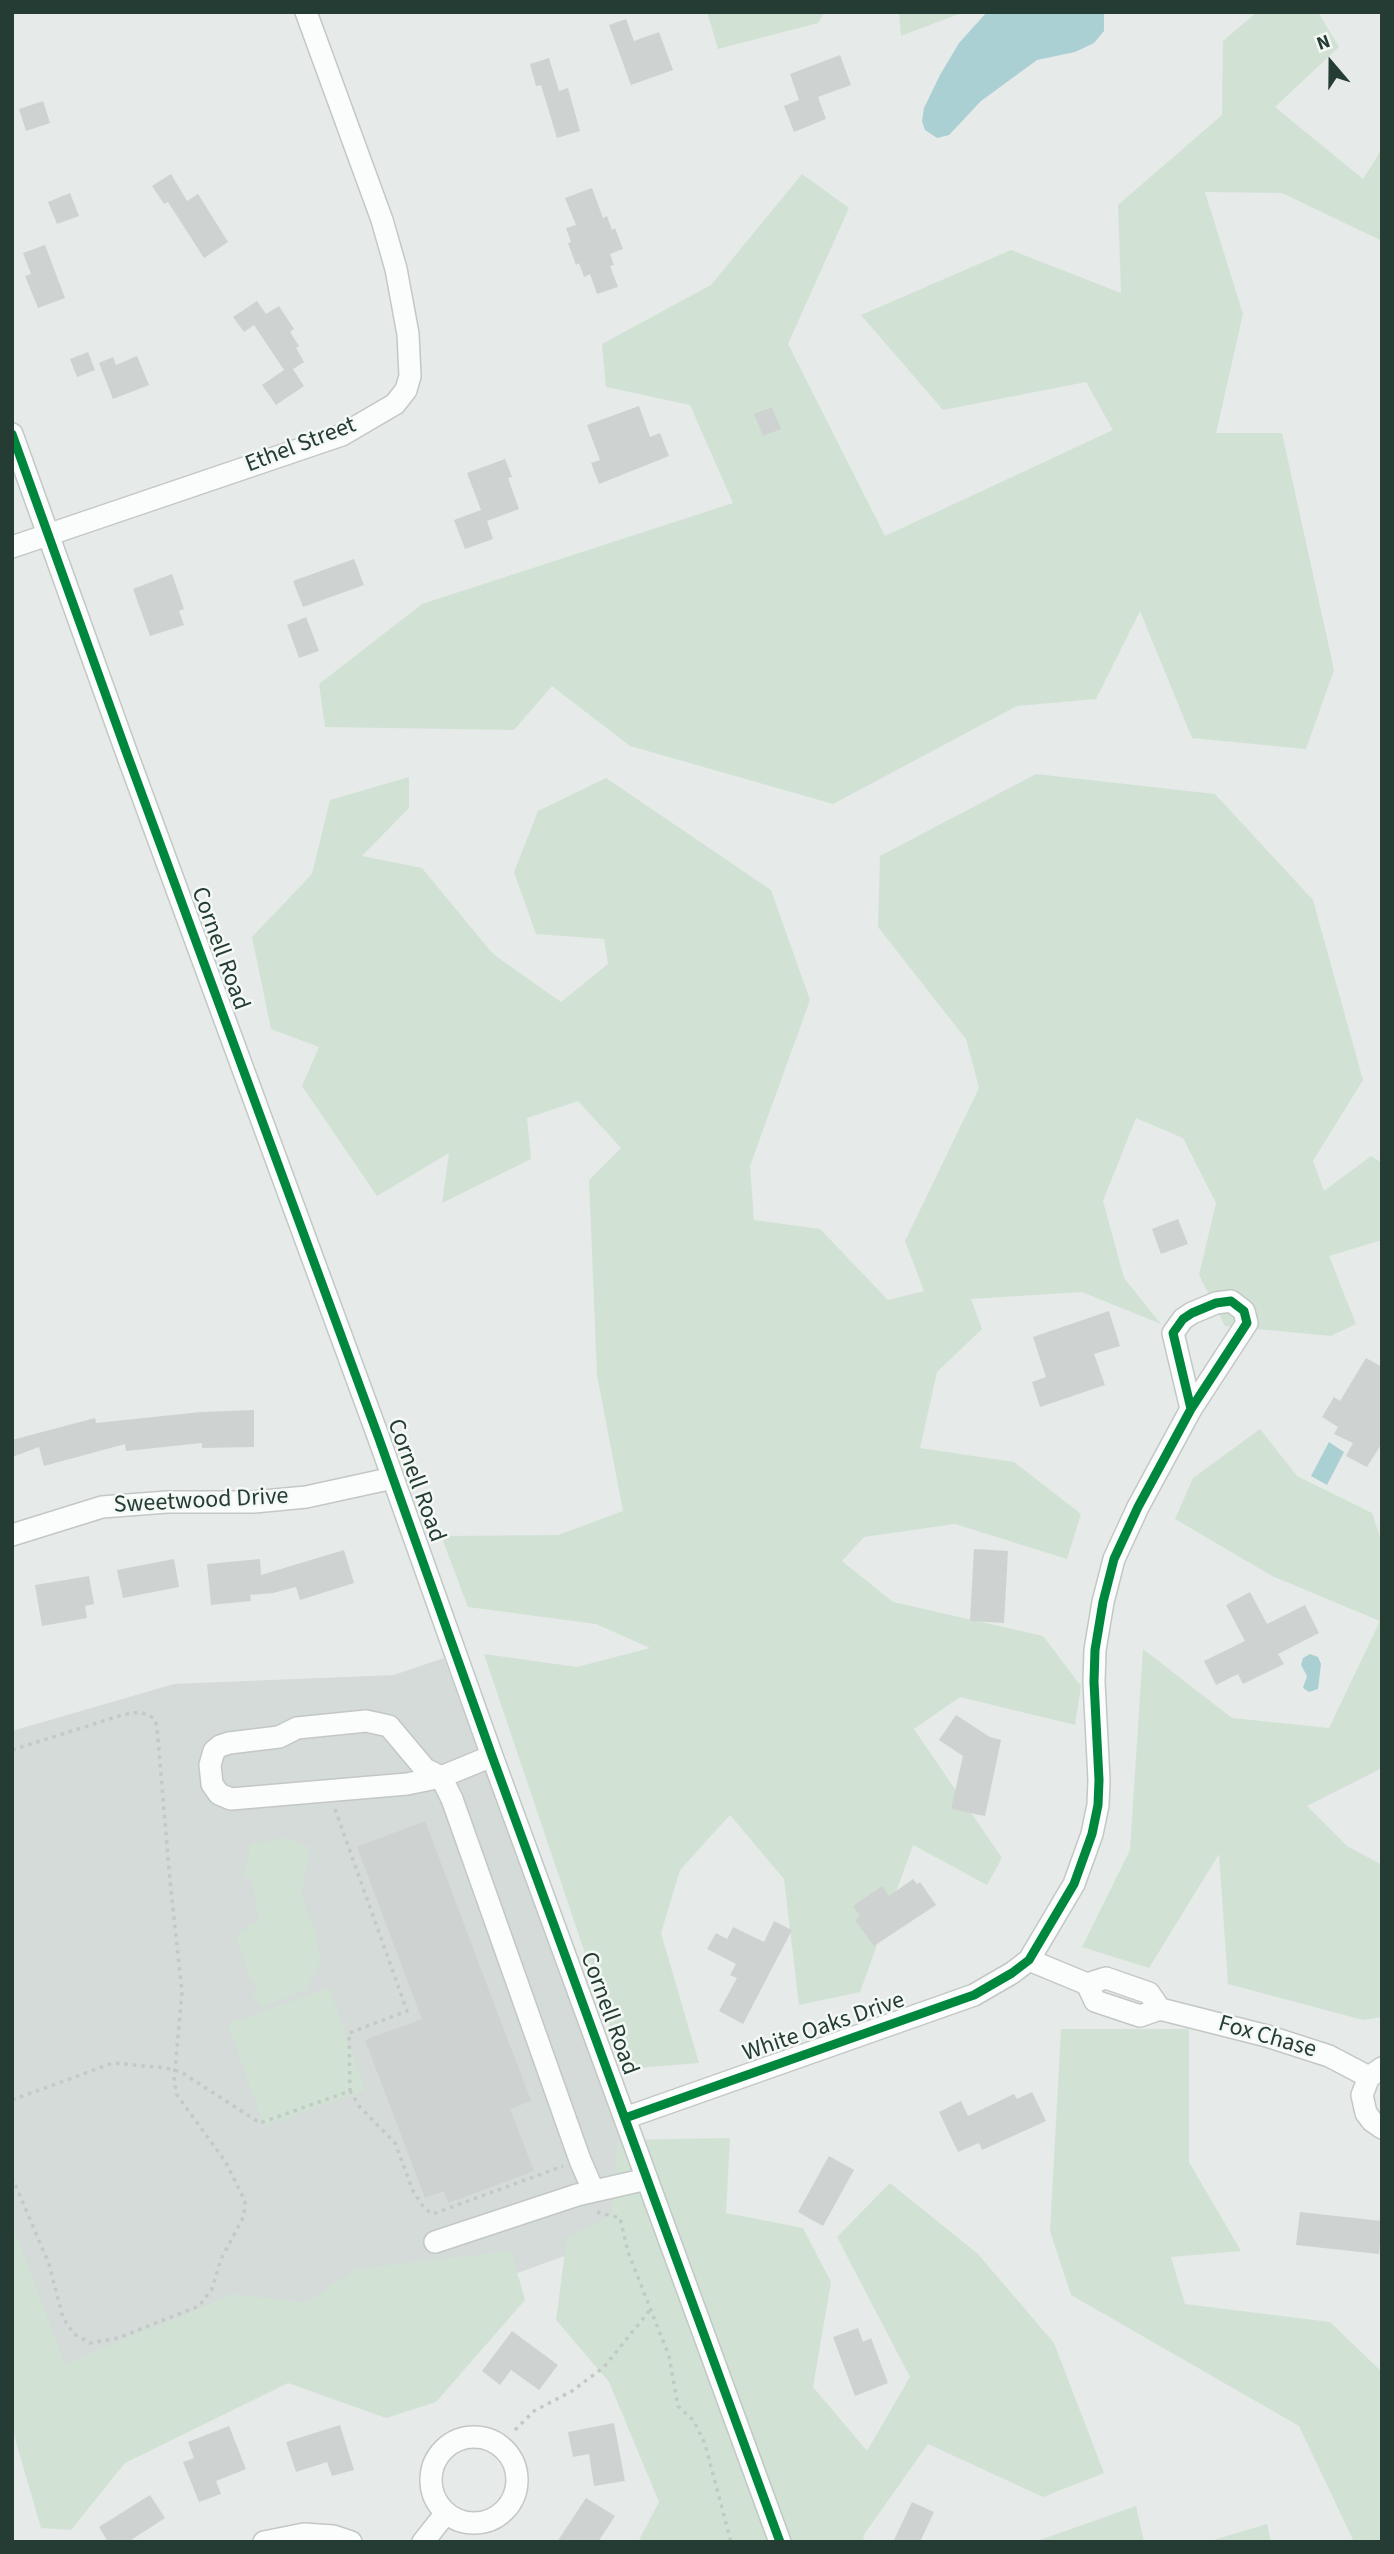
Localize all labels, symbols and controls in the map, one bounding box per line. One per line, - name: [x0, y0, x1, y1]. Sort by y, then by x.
- north arrow: [1296, 28, 1366, 98]
- text: N: [1313, 28, 1334, 58]
- street label: Ethel Street: [242, 412, 360, 480]
- street label: Cornell Road: [183, 884, 255, 1014]
- street label: Cornell Road: [379, 1416, 451, 1546]
- street label: Sweetwood Drive: [113, 1483, 289, 1521]
- street label: Cornell Road: [572, 1949, 644, 2079]
- street label: White Oaks Drive: [739, 1987, 909, 2069]
- street label: Fox Chase: [1215, 2010, 1319, 2066]

